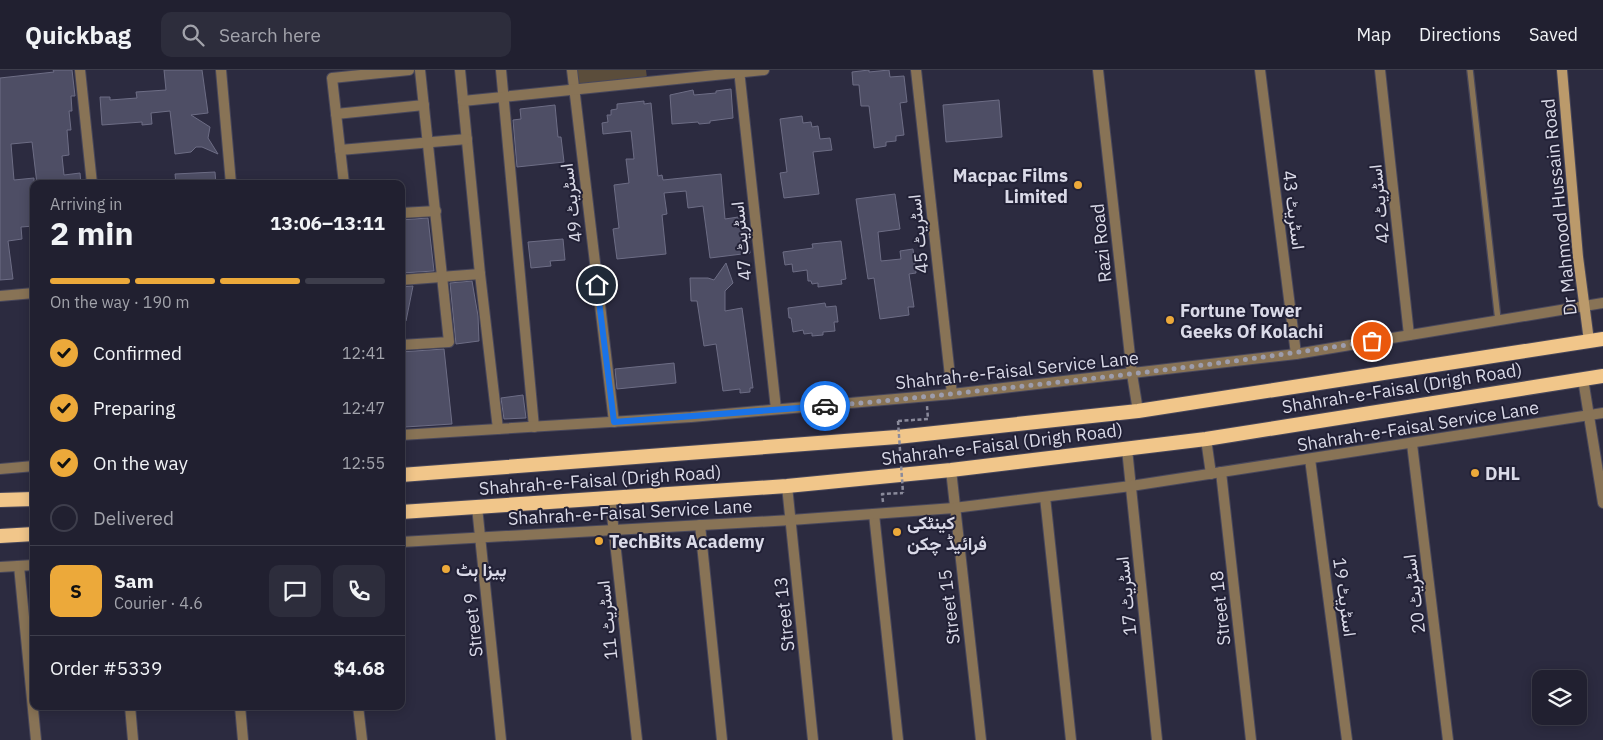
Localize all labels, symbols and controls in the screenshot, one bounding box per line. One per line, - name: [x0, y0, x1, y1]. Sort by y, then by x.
- search box: [161, 12, 511, 57]
- text: Quickbag: [25, 19, 131, 51]
- icon: search: [179, 21, 207, 49]
- text: Search here: [219, 23, 321, 47]
- text: Map: [1356, 23, 1391, 46]
- text: Directions: [1419, 23, 1501, 46]
- text: Saved: [1529, 23, 1578, 46]
- street label: Dr Mahmood Hussain Road: [1536, 97, 1582, 317]
- street label: اسٹریٹ 49: [555, 162, 587, 244]
- street label: اسٹریٹ 42: [1363, 163, 1395, 245]
- place label: Macpac Films Limited: [953, 164, 1068, 208]
- street label: اسٹریٹ 43: [1278, 169, 1310, 251]
- marker: Macpac Films Limited: [1072, 179, 1084, 191]
- street label: اسٹریٹ 45: [902, 193, 934, 275]
- text: Arriving in: [50, 194, 122, 214]
- street label: اسٹریٹ 47: [725, 200, 757, 282]
- street label: Razi Road: [1085, 202, 1117, 284]
- text: 13:06–13:11: [270, 211, 385, 235]
- text: 2 min: [50, 212, 134, 254]
- pin: [576, 264, 618, 306]
- icon: home: [583, 271, 611, 299]
- text: On the way · 190 m: [50, 292, 189, 312]
- place label: Fortune Tower Geeks Of Kolachi: [1180, 299, 1323, 343]
- marker: Fortune Tower Geeks Of Kolachi: [1164, 314, 1176, 326]
- pin: [1351, 320, 1393, 362]
- icon: bag: [1358, 327, 1386, 355]
- icon: check: [50, 339, 78, 367]
- text: Confirmed: [93, 341, 182, 365]
- text: 12:41: [342, 343, 385, 363]
- street label: Shahrah-e-Faisal Service Lane: [894, 346, 1140, 394]
- street label: Shahrah-e-Faisal (Drigh Road): [1280, 358, 1524, 418]
- courier: [800, 381, 850, 431]
- icon: car: [811, 392, 839, 420]
- icon: check: [50, 394, 78, 422]
- street label: Shahrah-e-Faisal Service Lane: [1295, 395, 1541, 457]
- text: Preparing: [93, 396, 175, 420]
- text: 12:47: [342, 398, 385, 418]
- street label: Shahrah-e-Faisal (Drigh Road): [880, 418, 1124, 470]
- icon: check: [50, 449, 78, 477]
- text: On the way: [93, 451, 188, 475]
- text: 12:55: [342, 453, 385, 473]
- street label: Shahrah-e-Faisal (Drigh Road): [478, 460, 722, 500]
- place label: DHL: [1485, 462, 1520, 485]
- marker: DHL: [1469, 467, 1481, 479]
- street label: Shahrah-e-Faisal Service Lane: [507, 494, 753, 530]
- text: Delivered: [93, 506, 174, 530]
- place label: کینٹکی فرائیڈ چکن: [907, 511, 987, 556]
- marker: کینٹکی فرائیڈ چکن: [891, 526, 903, 538]
- place label: TechBits Academy: [609, 530, 765, 553]
- marker: TechBits Academy: [593, 535, 605, 547]
- street label: اسٹریٹ 20: [1398, 553, 1430, 635]
- street label: اسٹریٹ 17: [1110, 555, 1142, 637]
- street label: اسٹریٹ 19: [1328, 556, 1362, 638]
- place label: پیزا ہٹ: [456, 558, 507, 582]
- marker: پیزا ہٹ: [440, 563, 452, 575]
- button: chat: [269, 565, 321, 617]
- button: phone: [333, 565, 385, 617]
- street label: Street 15: [933, 568, 965, 646]
- text: Sam: [114, 569, 154, 593]
- street label: Street 18: [1205, 569, 1235, 647]
- street label: Street 13: [769, 575, 799, 653]
- text: S: [70, 579, 82, 603]
- street label: اسٹریٹ 11: [591, 579, 623, 661]
- street label: Street 9: [458, 592, 488, 658]
- text: Courier · 4.6: [114, 593, 203, 613]
- text: Order #5339: [50, 656, 162, 680]
- text: $4.68: [333, 656, 385, 680]
- map controls: [1532, 670, 1587, 725]
- button: layers: [1532, 670, 1587, 725]

